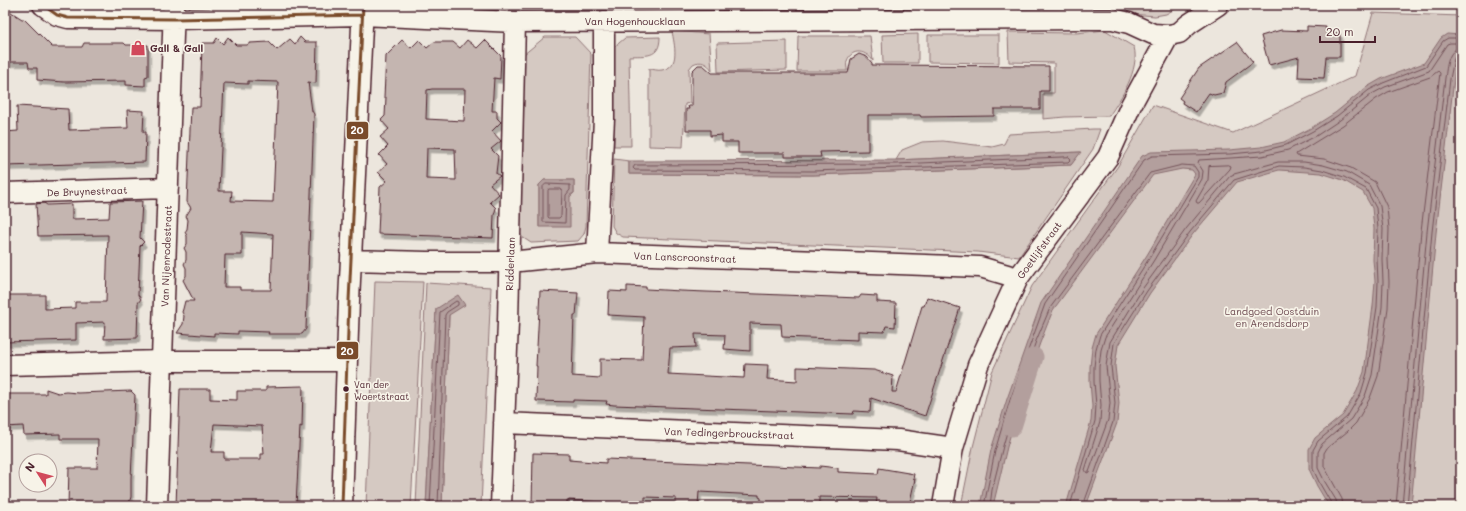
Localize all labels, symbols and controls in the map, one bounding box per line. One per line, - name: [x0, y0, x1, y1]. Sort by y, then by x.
- street label: Van Hogenhoucklaan: [585, 14, 685, 28]
- scale bar: [1320, 18, 1375, 44]
- text: 20 m: [1326, 23, 1354, 39]
- shop icon: Gall & Gall: [129, 39, 147, 57]
- place label: Gall & Gall: [150, 41, 203, 55]
- line badge: 20: [346, 121, 369, 140]
- text: 20: [350, 122, 364, 137]
- street label: De Bruynestraat: [46, 183, 128, 199]
- street label: Van Nijenrodestraat: [157, 205, 175, 307]
- street label: Goetlijfstraat: [1013, 218, 1065, 282]
- street label: Ridderlaan: [502, 237, 518, 291]
- street label: Van Lanscroonstraat: [633, 248, 737, 266]
- park label: Landgoed Oostduin en Arendsdorp: [1225, 304, 1319, 330]
- line badge: 20: [336, 341, 359, 360]
- text: 20: [340, 343, 354, 358]
- place label: Van der Woertstraat: [354, 379, 409, 402]
- marker: Van der Woertstraat: [341, 384, 351, 394]
- street label: Van Tedingerbrouckstraat: [664, 424, 794, 442]
- north arrow: [18, 453, 58, 493]
- text: N: [21, 459, 38, 475]

